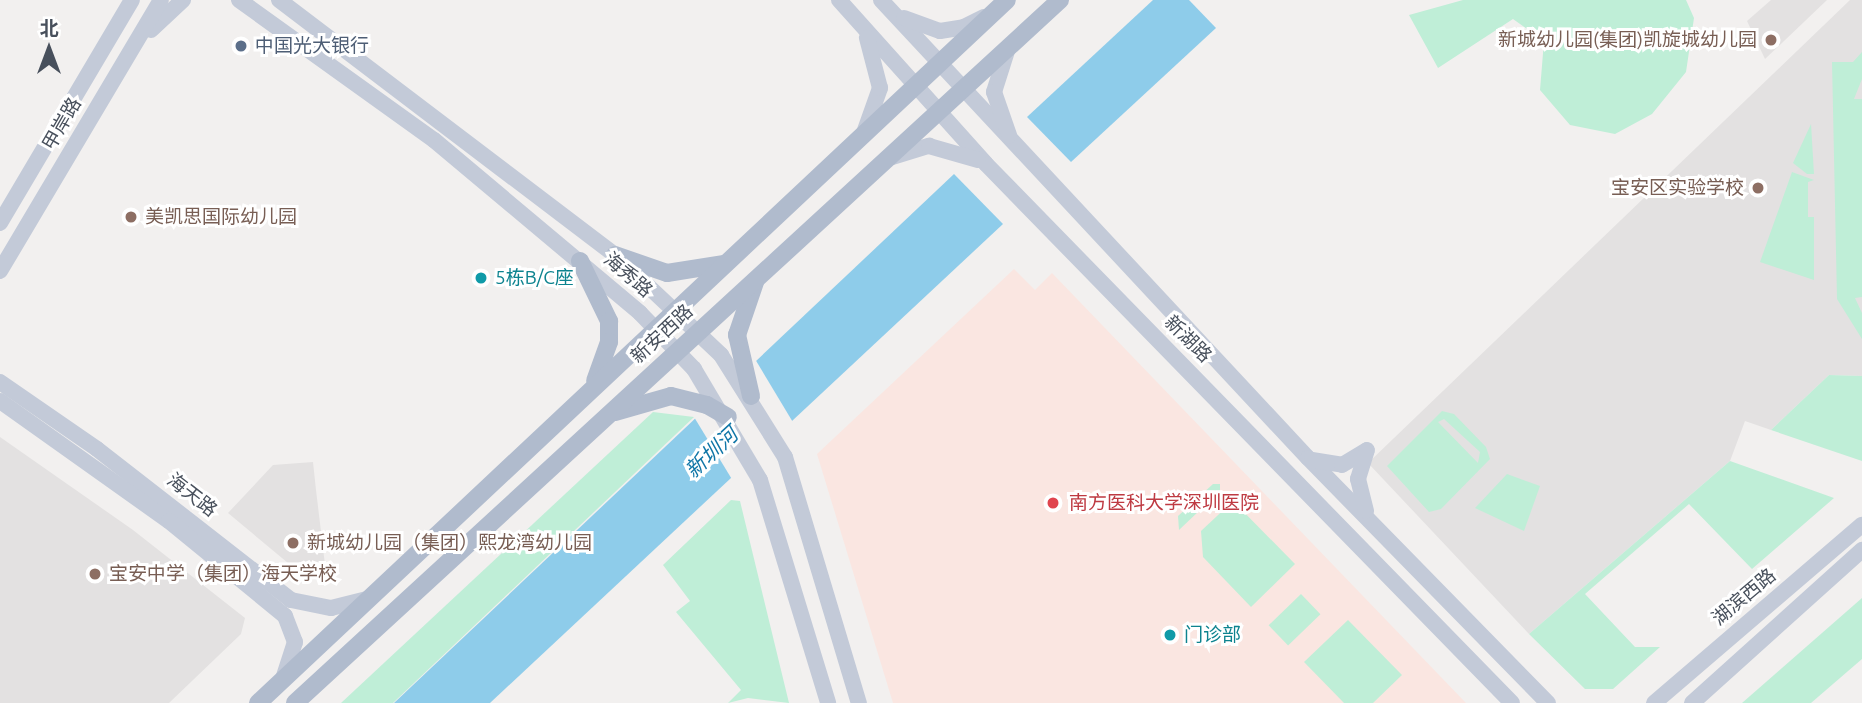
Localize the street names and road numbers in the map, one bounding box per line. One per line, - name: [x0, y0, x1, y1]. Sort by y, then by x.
- street label: 甲岸路: [38, 94, 86, 154]
- street label: 海秀路: [599, 248, 657, 302]
- street label: 新安西路: [626, 300, 698, 368]
- street label: 新湖路: [1160, 311, 1216, 367]
- street label: 海天路: [163, 468, 221, 522]
- street label: 湖滨西路: [1708, 564, 1780, 630]

